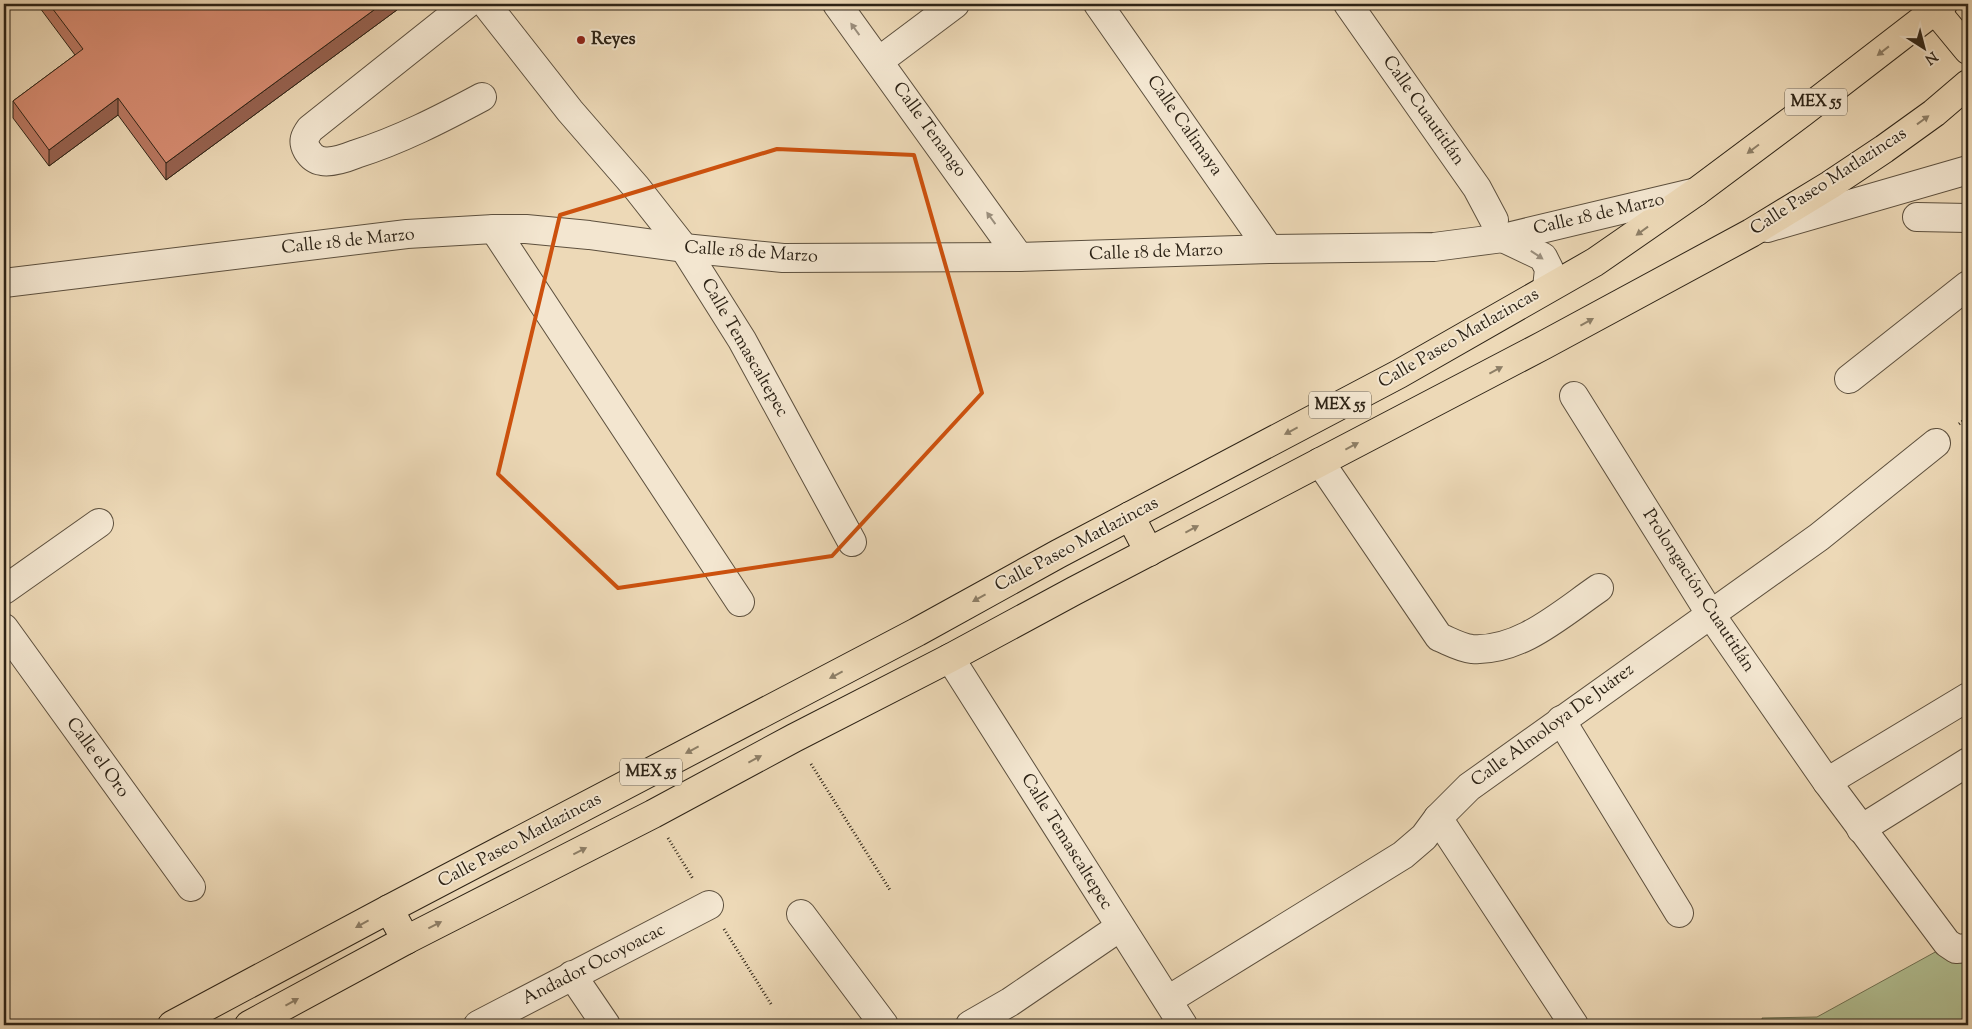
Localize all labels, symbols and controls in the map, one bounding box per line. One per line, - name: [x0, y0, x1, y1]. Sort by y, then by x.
- north arrow: [1900, 22, 1950, 72]
- one-way arrow: [850, 23, 861, 36]
- place label: Reyes: [591, 27, 636, 53]
- marker: Reyes: [575, 34, 587, 46]
- one-way arrow: [1876, 45, 1889, 56]
- text: N: [1920, 46, 1941, 68]
- street label: Calle Cuautitlán: [1375, 51, 1471, 172]
- street label: Calle Calimaya: [1140, 70, 1228, 182]
- street label: Calle Tenango: [886, 77, 973, 183]
- road number: MEX 55: [1785, 88, 1847, 115]
- one-way arrow: [1917, 116, 1930, 126]
- street label: Calle Paseo Matlazincas: [1746, 122, 1912, 242]
- one-way arrow: [1747, 144, 1760, 155]
- street label: Calle 18 de Marzo: [1531, 187, 1667, 243]
- one-way arrow: [986, 211, 996, 225]
- street label: Calle 18 de Marzo: [280, 222, 416, 262]
- one-way arrow: [1635, 226, 1649, 236]
- street label: Calle 18 de Marzo: [683, 235, 819, 271]
- street label: Calle 18 de Marzo: [1089, 238, 1223, 268]
- one-way arrow: [1531, 250, 1544, 260]
- street label: Calle Temascaltepec: [694, 274, 794, 422]
- street label: Calle Paseo Matlazincas: [1374, 282, 1544, 396]
- one-way arrow: [1580, 318, 1594, 326]
- one-way arrow: [1489, 366, 1503, 375]
- road number: MEX 55: [1309, 392, 1371, 418]
- one-way arrow: [1283, 427, 1298, 435]
- one-way arrow: [1345, 442, 1359, 450]
- street label: Calle Paseo Matlazincas: [991, 491, 1163, 599]
- street label: Prolongación Cuautitlán: [1635, 504, 1761, 678]
- one-way arrow: [1185, 525, 1200, 533]
- one-way arrow: [972, 594, 986, 602]
- street label: Calle Almoloya De Juárez: [1466, 658, 1640, 794]
- one-way arrow: [829, 671, 843, 679]
- street label: Calle el Oro: [59, 712, 135, 804]
- one-way arrow: [685, 746, 699, 755]
- one-way arrow: [747, 755, 762, 763]
- road number: MEX 55: [620, 759, 682, 786]
- street label: Calle Temascaltepec: [1014, 769, 1118, 915]
- street label: Calle Paseo Matlazincas: [434, 787, 606, 895]
- one-way arrow: [573, 847, 587, 855]
- street label: Andador Ocoyoacac: [518, 918, 670, 1012]
- one-way arrow: [355, 920, 370, 928]
- one-way arrow: [428, 921, 442, 929]
- one-way arrow: [285, 998, 299, 1006]

